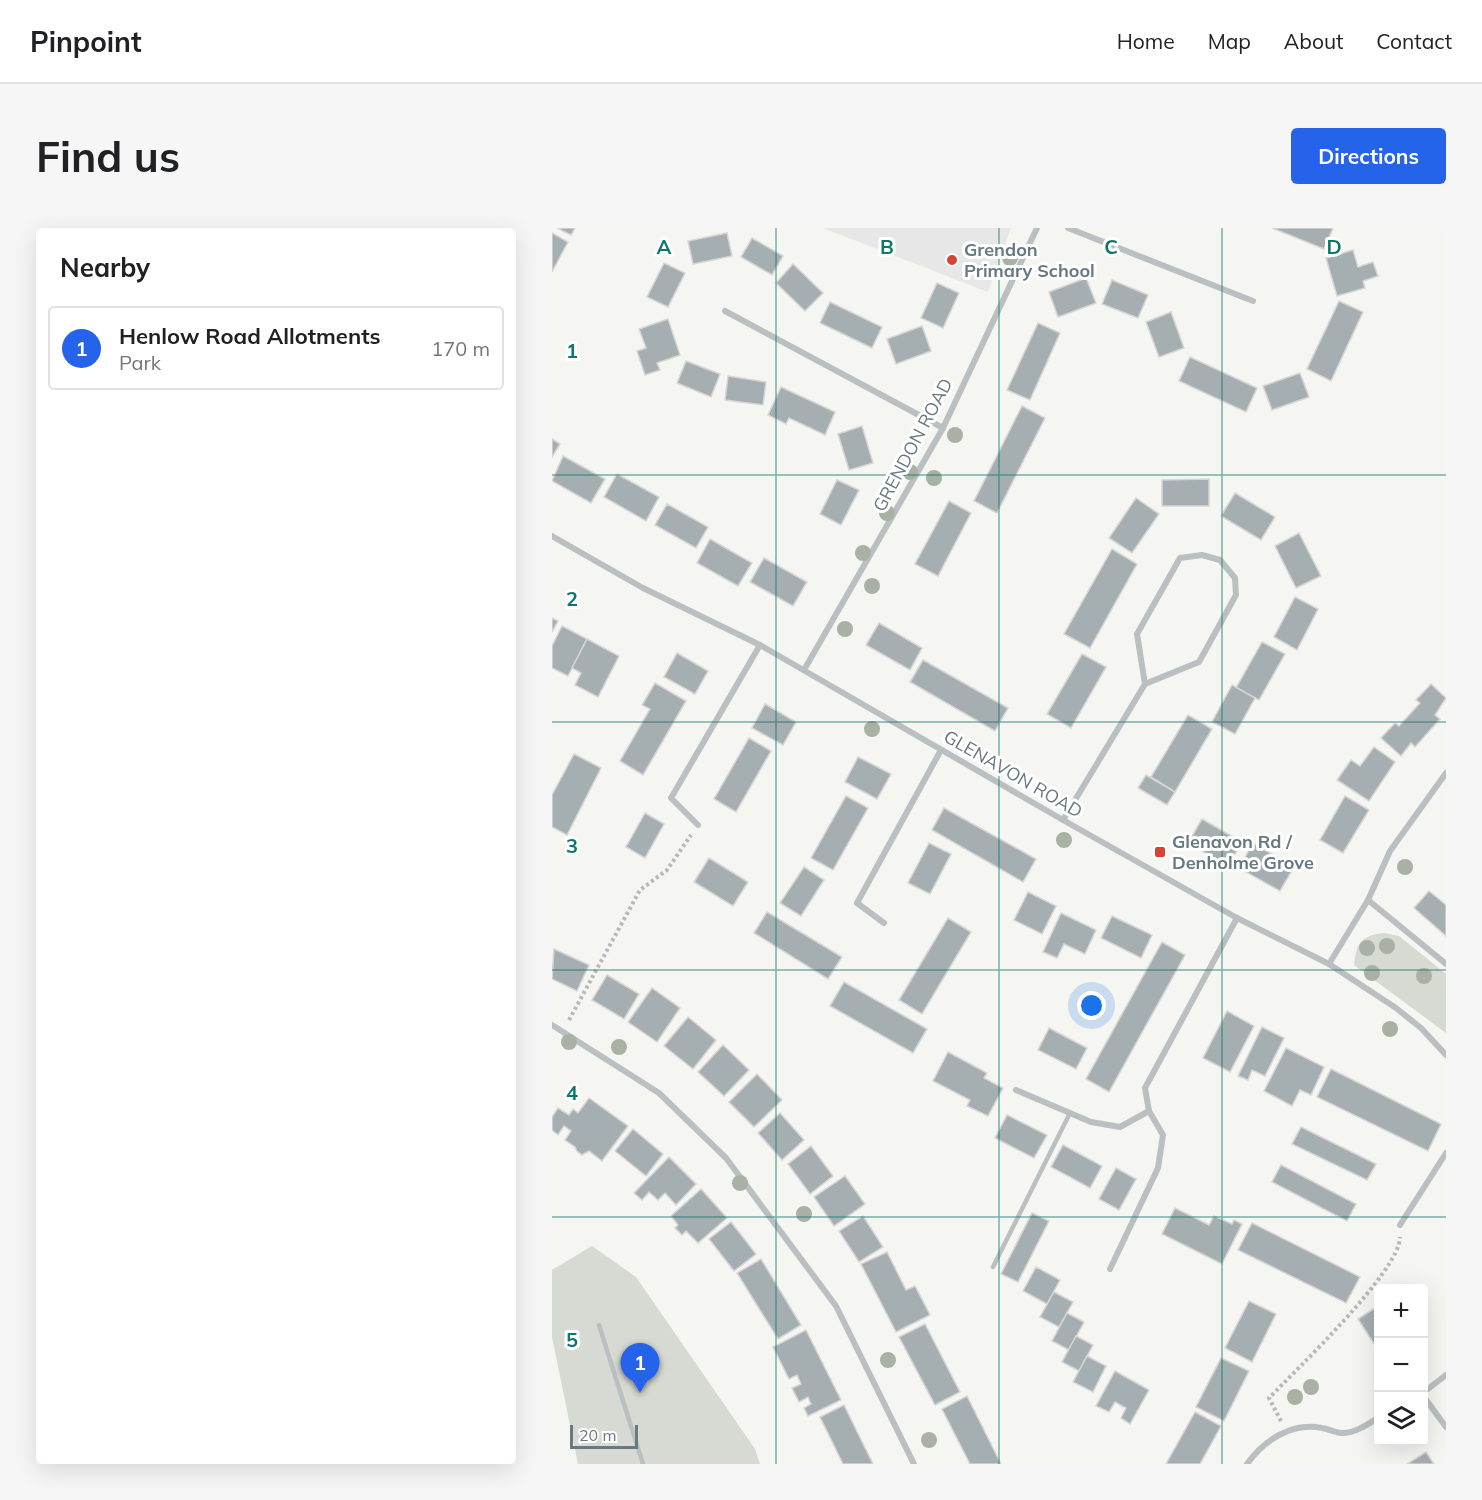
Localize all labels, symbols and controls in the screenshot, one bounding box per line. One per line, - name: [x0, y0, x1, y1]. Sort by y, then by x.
- text: Pinpoint: [30, 24, 142, 59]
- text: Home: [1117, 28, 1175, 54]
- text: Map: [1208, 28, 1251, 54]
- text: About: [1284, 28, 1343, 54]
- text: Contact: [1376, 28, 1452, 54]
- button: Directions: [1291, 128, 1446, 184]
- text: Find us: [36, 130, 180, 183]
- text: A: [657, 234, 672, 259]
- text: B: [880, 234, 894, 259]
- text: C: [1104, 234, 1118, 259]
- text: D: [1326, 234, 1342, 259]
- place label: Grendon Primary School: [964, 238, 1095, 282]
- text: Nearby: [60, 251, 150, 284]
- marker: Grendon Primary School: [945, 253, 959, 267]
- text: Henlow Road Allotments: [119, 322, 381, 350]
- text: 1: [76, 336, 88, 361]
- text: 170 m: [431, 336, 490, 361]
- text: 1: [566, 338, 578, 363]
- text: Park: [119, 350, 161, 375]
- street label: GRENDON ROAD: [868, 374, 957, 515]
- text: 2: [566, 586, 578, 611]
- street label: GLENAVON ROAD: [940, 725, 1087, 823]
- place label: Glenavon Rd / Denholme Grove: [1172, 830, 1314, 874]
- text: 3: [566, 833, 578, 858]
- marker: Glenavon Rd / Denholme Grove: [1153, 845, 1167, 859]
- your location: [1077, 991, 1106, 1020]
- text: 4: [566, 1080, 578, 1105]
- map controls: [1374, 1284, 1428, 1446]
- button: +: [1374, 1284, 1428, 1338]
- text: 5: [566, 1327, 578, 1352]
- button: −: [1374, 1338, 1428, 1392]
- pin: 1: [620, 1344, 659, 1393]
- button: layers: [1374, 1392, 1428, 1446]
- scale bar: [570, 1422, 638, 1450]
- text: 20 m: [579, 1425, 616, 1445]

